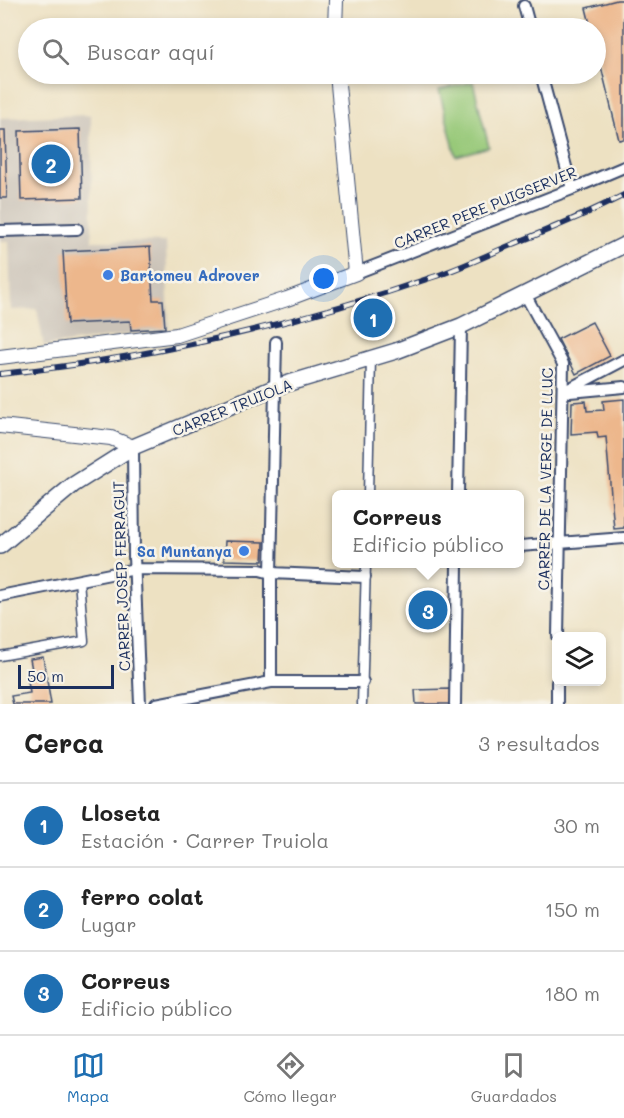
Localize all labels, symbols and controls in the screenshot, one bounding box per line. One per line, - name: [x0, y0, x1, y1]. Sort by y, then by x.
- search box: [18, 18, 606, 84]
- icon: search: [39, 35, 72, 68]
- text: Buscar aquí: [87, 37, 215, 66]
- pin: 2: [32, 142, 70, 186]
- street label: CARRER PERE PUIGSERVER: [391, 161, 579, 253]
- your location: [309, 264, 338, 293]
- place label: Bartomeu Adrover: [120, 265, 260, 285]
- marker: Bartomeu Adrover: [101, 268, 115, 282]
- pin: 1: [354, 296, 392, 340]
- street label: CARRER DE LA VERGE DE LLUC: [533, 367, 557, 590]
- street label: CARRER TRUIOLA: [169, 374, 295, 440]
- street label: CARRER JOSEP FERRAGUT: [108, 480, 134, 672]
- popup: [332, 490, 524, 568]
- text: Correus: [352, 502, 442, 531]
- text: Edificio público: [352, 531, 504, 557]
- place label: Sa Muntanya: [137, 541, 232, 561]
- marker: Sa Muntanya: [237, 544, 251, 558]
- pin: 3: [408, 588, 448, 632]
- map controls: [552, 632, 606, 686]
- button: layers: [552, 632, 606, 686]
- scale bar: [18, 662, 114, 690]
- text: 50 m: [27, 665, 64, 686]
- text: Cerca: [24, 726, 104, 760]
- text: 3 resultados: [478, 730, 600, 756]
- text: Lloseta: [81, 798, 161, 827]
- text: 1: [39, 812, 48, 838]
- text: 30 m: [554, 812, 600, 838]
- text: Estación · Carrer Truiola: [81, 827, 329, 853]
- text: ferro colat: [81, 882, 203, 911]
- text: 2: [38, 896, 49, 922]
- text: 150 m: [545, 896, 600, 922]
- text: Lugar: [81, 911, 137, 937]
- text: Correus: [81, 966, 170, 995]
- text: 3: [38, 980, 50, 1006]
- text: 180 m: [544, 980, 600, 1006]
- text: Edificio público: [81, 995, 232, 1021]
- tab: Mapa: [67, 1049, 110, 1106]
- tab: Cómo llegar: [243, 1049, 337, 1106]
- tab: Guardados: [471, 1049, 557, 1106]

